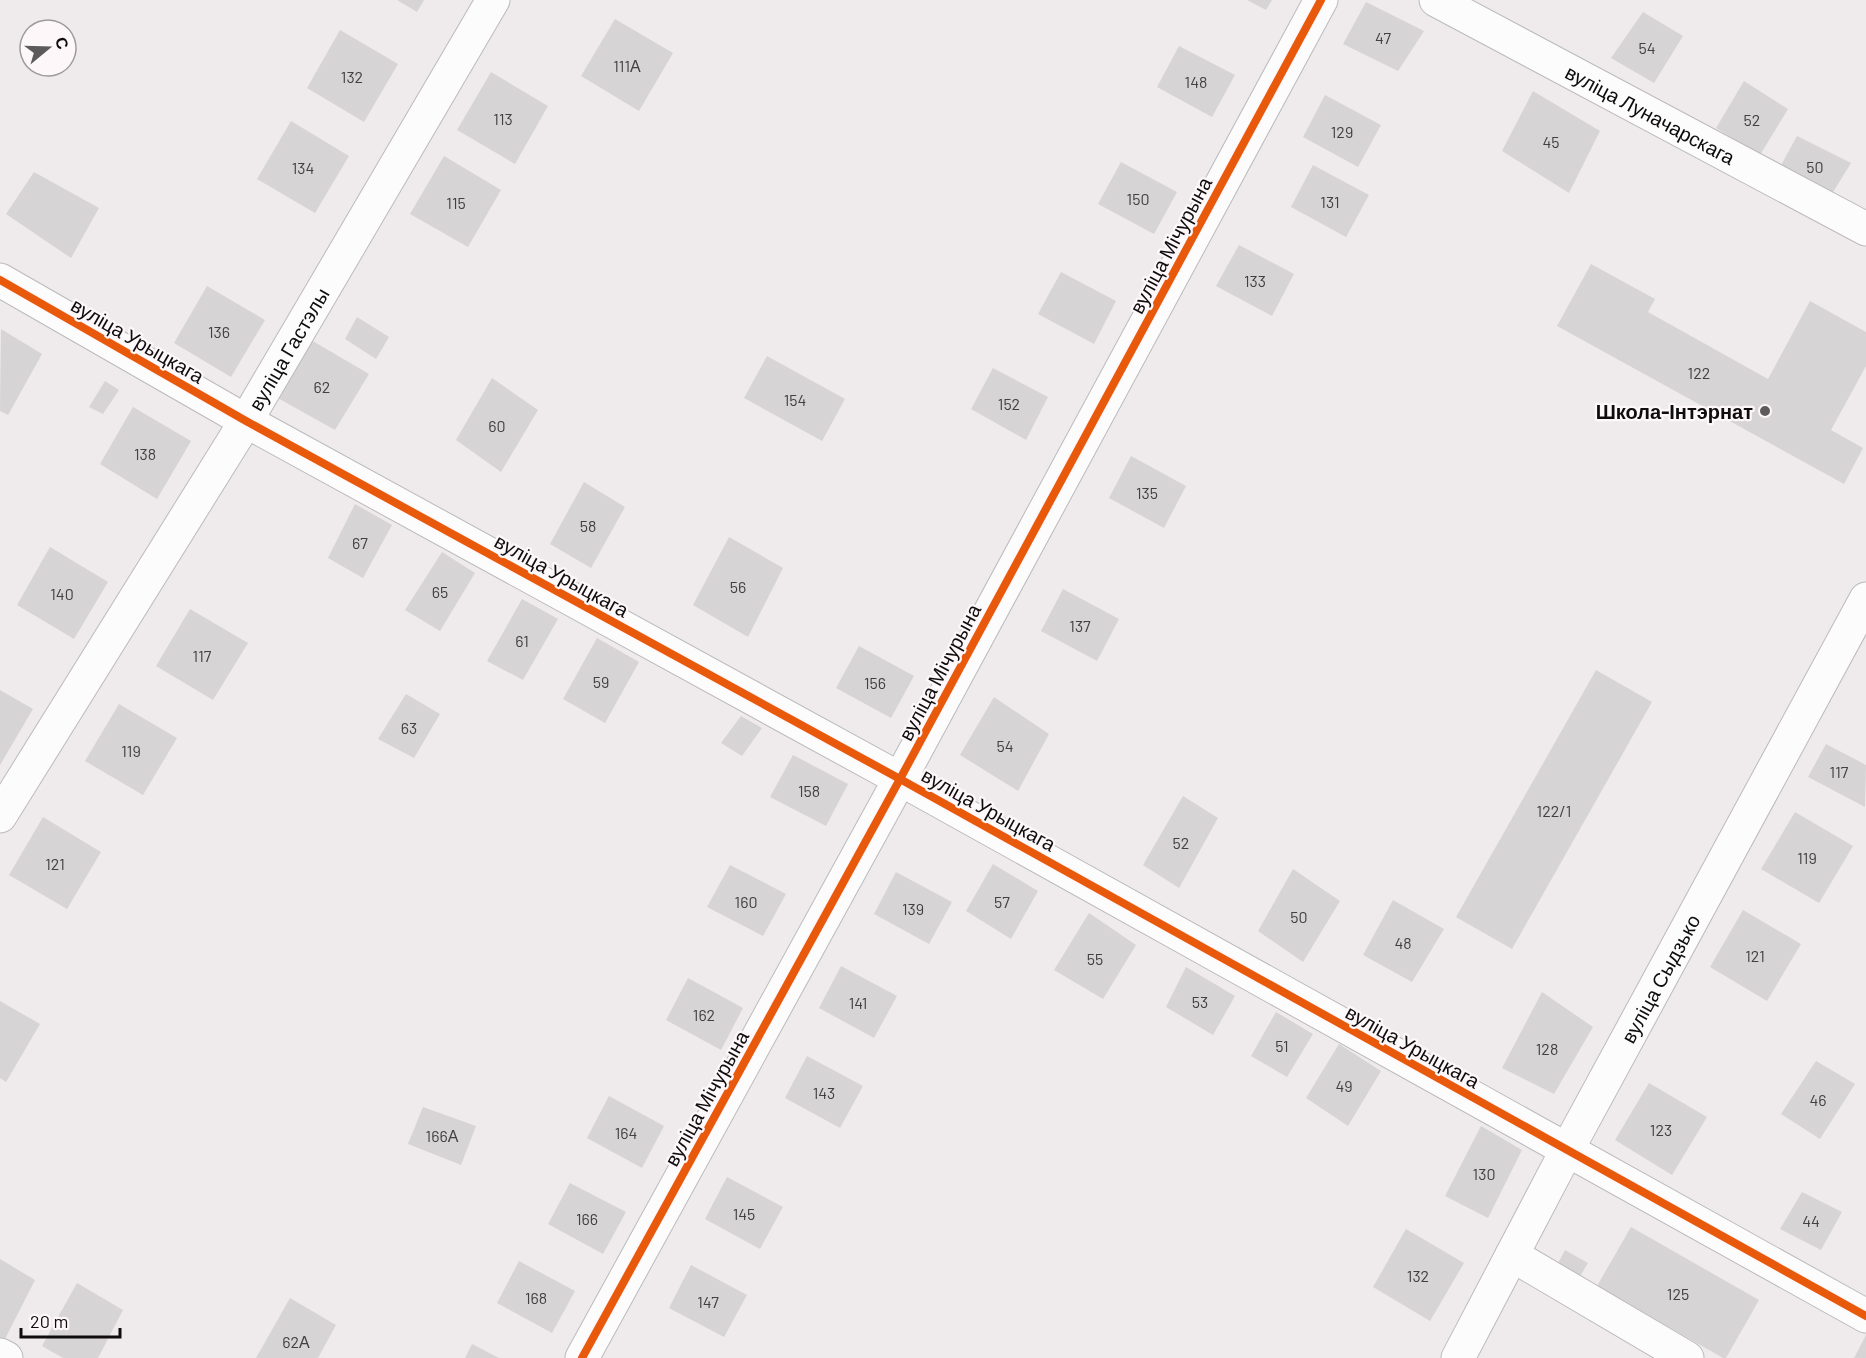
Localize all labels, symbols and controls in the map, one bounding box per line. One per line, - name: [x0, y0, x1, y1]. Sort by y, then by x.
- north arrow: [18, 18, 78, 78]
- house number: 47: [1375, 28, 1391, 47]
- text: С: [52, 34, 74, 52]
- house number: 54: [1638, 38, 1656, 57]
- house number: 111А: [613, 56, 641, 75]
- street label: вуліца Луначарскага: [1562, 59, 1740, 170]
- house number: 132: [341, 67, 363, 86]
- house number: 148: [1185, 72, 1207, 91]
- house number: 113: [493, 109, 513, 128]
- house number: 52: [1744, 110, 1760, 129]
- house number: 129: [1331, 122, 1353, 141]
- house number: 45: [1542, 132, 1560, 151]
- house number: 50: [1806, 157, 1824, 176]
- house number: 134: [292, 158, 314, 177]
- street label: вуліца Мічурына: [1124, 172, 1217, 317]
- house number: 150: [1127, 189, 1149, 208]
- house number: 131: [1320, 192, 1340, 211]
- house number: 115: [446, 193, 466, 212]
- house number: 133: [1244, 271, 1266, 290]
- street label: вуліца Гастэлы: [243, 283, 334, 415]
- street label: вуліца Урыцкага: [67, 292, 209, 388]
- house number: 136: [208, 322, 230, 341]
- house number: 122: [1688, 363, 1710, 382]
- house number: 62: [314, 377, 330, 396]
- house number: 154: [784, 390, 806, 409]
- house number: 152: [998, 394, 1020, 413]
- place label: Школа-Інтэрнат: [1596, 399, 1753, 423]
- marker: Школа-Інтэрнат: [1758, 404, 1772, 418]
- house number: 60: [488, 416, 506, 435]
- house number: 138: [134, 444, 156, 463]
- house number: 135: [1136, 483, 1158, 502]
- house number: 58: [580, 516, 596, 535]
- street label: вуліца Урыцкага: [491, 528, 634, 622]
- house number: 67: [352, 533, 368, 552]
- house number: 56: [730, 577, 746, 596]
- house number: 65: [432, 582, 448, 601]
- house number: 140: [50, 584, 74, 603]
- street label: вуліца Мічурына: [893, 599, 986, 744]
- house number: 137: [1069, 616, 1091, 635]
- house number: 61: [515, 631, 529, 650]
- house number: 117: [193, 646, 212, 665]
- house number: 59: [593, 672, 609, 691]
- house number: 156: [864, 673, 886, 692]
- house number: 63: [401, 718, 417, 737]
- house number: 54: [996, 736, 1014, 755]
- house number: 119: [121, 741, 141, 760]
- street label: вуліца Урыцкага: [918, 762, 1061, 856]
- house number: 117: [1830, 762, 1849, 781]
- house number: 158: [798, 781, 820, 800]
- house number: 122/1: [1537, 801, 1571, 820]
- house number: 52: [1173, 833, 1189, 852]
- house number: 119: [1797, 848, 1817, 867]
- house number: 121: [45, 854, 65, 873]
- house number: 160: [735, 892, 757, 911]
- house number: 57: [994, 892, 1010, 911]
- house number: 139: [902, 899, 924, 918]
- house number: 50: [1290, 907, 1308, 926]
- street label: вуліца Сыдзько: [1616, 910, 1705, 1047]
- house number: 48: [1394, 933, 1412, 952]
- house number: 121: [1745, 946, 1765, 965]
- house number: 55: [1087, 949, 1103, 968]
- house number: 53: [1192, 992, 1208, 1011]
- house number: 141: [849, 993, 867, 1012]
- street label: вуліца Урыцкага: [1342, 999, 1485, 1093]
- house number: 162: [693, 1005, 715, 1024]
- street label: вуліца Мічурына: [659, 1025, 754, 1170]
- house number: 51: [1275, 1036, 1289, 1055]
- house number: 128: [1536, 1039, 1558, 1058]
- house number: 49: [1335, 1076, 1353, 1095]
- house number: 143: [813, 1083, 835, 1102]
- house number: 46: [1809, 1090, 1827, 1109]
- house number: 123: [1650, 1120, 1672, 1139]
- house number: 164: [615, 1123, 637, 1142]
- house number: 166А: [426, 1126, 459, 1145]
- house number: 130: [1473, 1164, 1495, 1183]
- house number: 145: [733, 1204, 755, 1223]
- house number: 166: [576, 1209, 598, 1228]
- house number: 44: [1802, 1211, 1820, 1230]
- house number: 132: [1407, 1266, 1429, 1285]
- house number: 125: [1667, 1284, 1689, 1303]
- house number: 168: [525, 1288, 547, 1307]
- house number: 147: [697, 1292, 719, 1311]
- scale bar: [21, 1301, 120, 1339]
- text: 20 m: [30, 1310, 68, 1332]
- house number: 62А: [282, 1332, 310, 1351]

